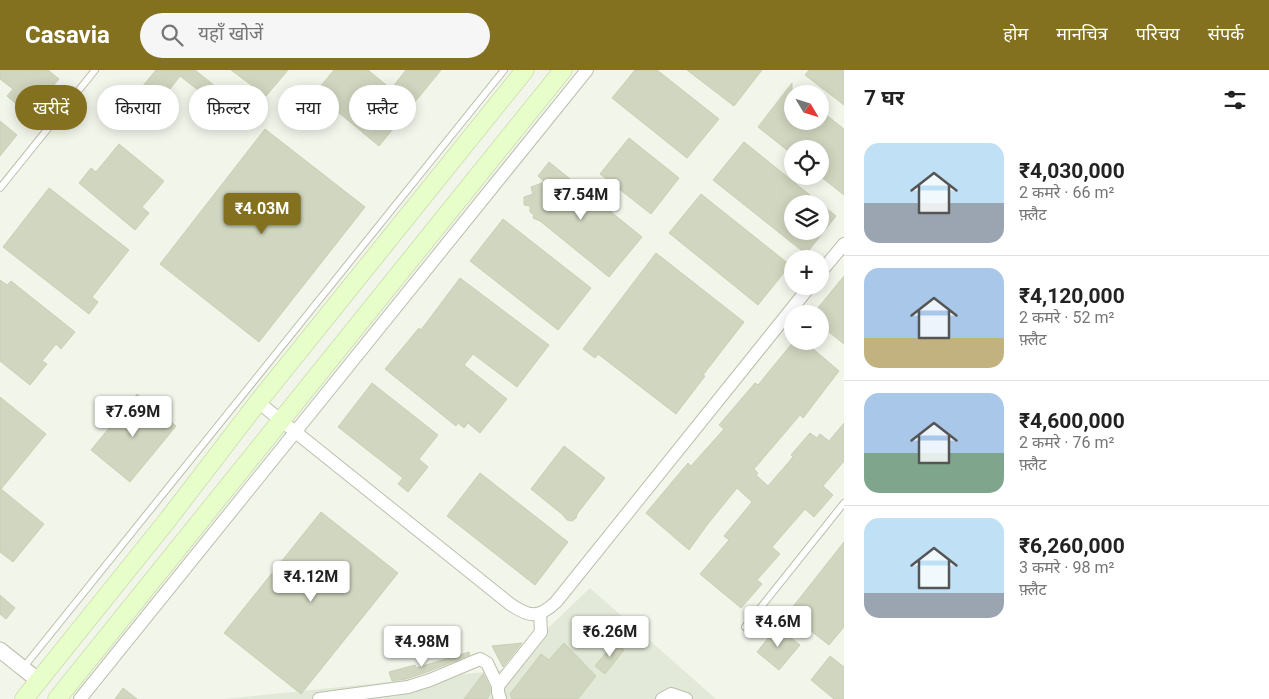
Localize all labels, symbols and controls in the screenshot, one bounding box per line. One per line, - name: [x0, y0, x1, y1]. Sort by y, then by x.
- search box: [140, 13, 490, 58]
- text: Casavia: [25, 21, 110, 49]
- icon: search: [158, 21, 186, 49]
- text: यहाँ खोजें: [198, 22, 263, 45]
- text: होम: [1003, 23, 1028, 44]
- text: मानचित्र: [1056, 23, 1108, 44]
- text: परिचय: [1136, 23, 1180, 44]
- text: संपर्क: [1208, 23, 1244, 44]
- chip: खरीदें: [15, 85, 87, 130]
- chip: किराया: [97, 85, 179, 130]
- chip: फ़िल्टर: [189, 85, 268, 130]
- chip: नया: [278, 85, 339, 130]
- chip: फ़्लैट: [349, 85, 416, 130]
- north arrow: [784, 85, 829, 130]
- map controls: [784, 85, 829, 350]
- text: 7 घर: [864, 86, 904, 110]
- icon: filters: [1221, 86, 1249, 114]
- button: locate: [784, 140, 829, 185]
- text: ₹4,030,000: [1019, 159, 1125, 183]
- icon: home: [904, 163, 964, 223]
- pin: ₹7.54M: [540, 178, 622, 221]
- text: 2 कमरे · 66 m²: [1019, 183, 1114, 202]
- text: ₹7.54M: [554, 185, 608, 204]
- pin: ₹4.03M: [221, 192, 303, 235]
- button: layers: [784, 195, 829, 240]
- text: ₹4.03M: [235, 199, 289, 218]
- text: फ़्लैट: [1019, 205, 1047, 224]
- button: +: [784, 250, 829, 295]
- text: ₹4,120,000: [1019, 284, 1125, 308]
- icon: home: [904, 288, 964, 348]
- button: −: [784, 305, 829, 350]
- text: 2 कमरे · 52 m²: [1019, 308, 1114, 327]
- text: फ़्लैट: [1019, 330, 1047, 349]
- pin: ₹7.69M: [92, 396, 174, 438]
- text: ₹7.69M: [106, 402, 160, 421]
- text: ₹4,600,000: [1019, 409, 1125, 433]
- icon: home: [904, 413, 964, 473]
- text: 2 कमरे · 76 m²: [1019, 433, 1114, 452]
- text: फ़्लैट: [1019, 455, 1047, 474]
- text: ₹6,260,000: [1019, 534, 1125, 558]
- icon: home: [904, 538, 964, 598]
- text: 3 कमरे · 98 m²: [1019, 558, 1114, 577]
- pin: ₹4.12M: [270, 560, 352, 603]
- text: ₹4.12M: [284, 567, 338, 586]
- text: फ़्लैट: [1019, 580, 1047, 599]
- pin: ₹4.6M: [743, 606, 813, 648]
- text: ₹4.6M: [755, 612, 801, 631]
- pin: ₹6.26M: [569, 616, 651, 658]
- text: ₹6.26M: [583, 622, 637, 641]
- pin: ₹4.98M: [381, 626, 463, 668]
- text: ₹4.98M: [395, 632, 449, 651]

